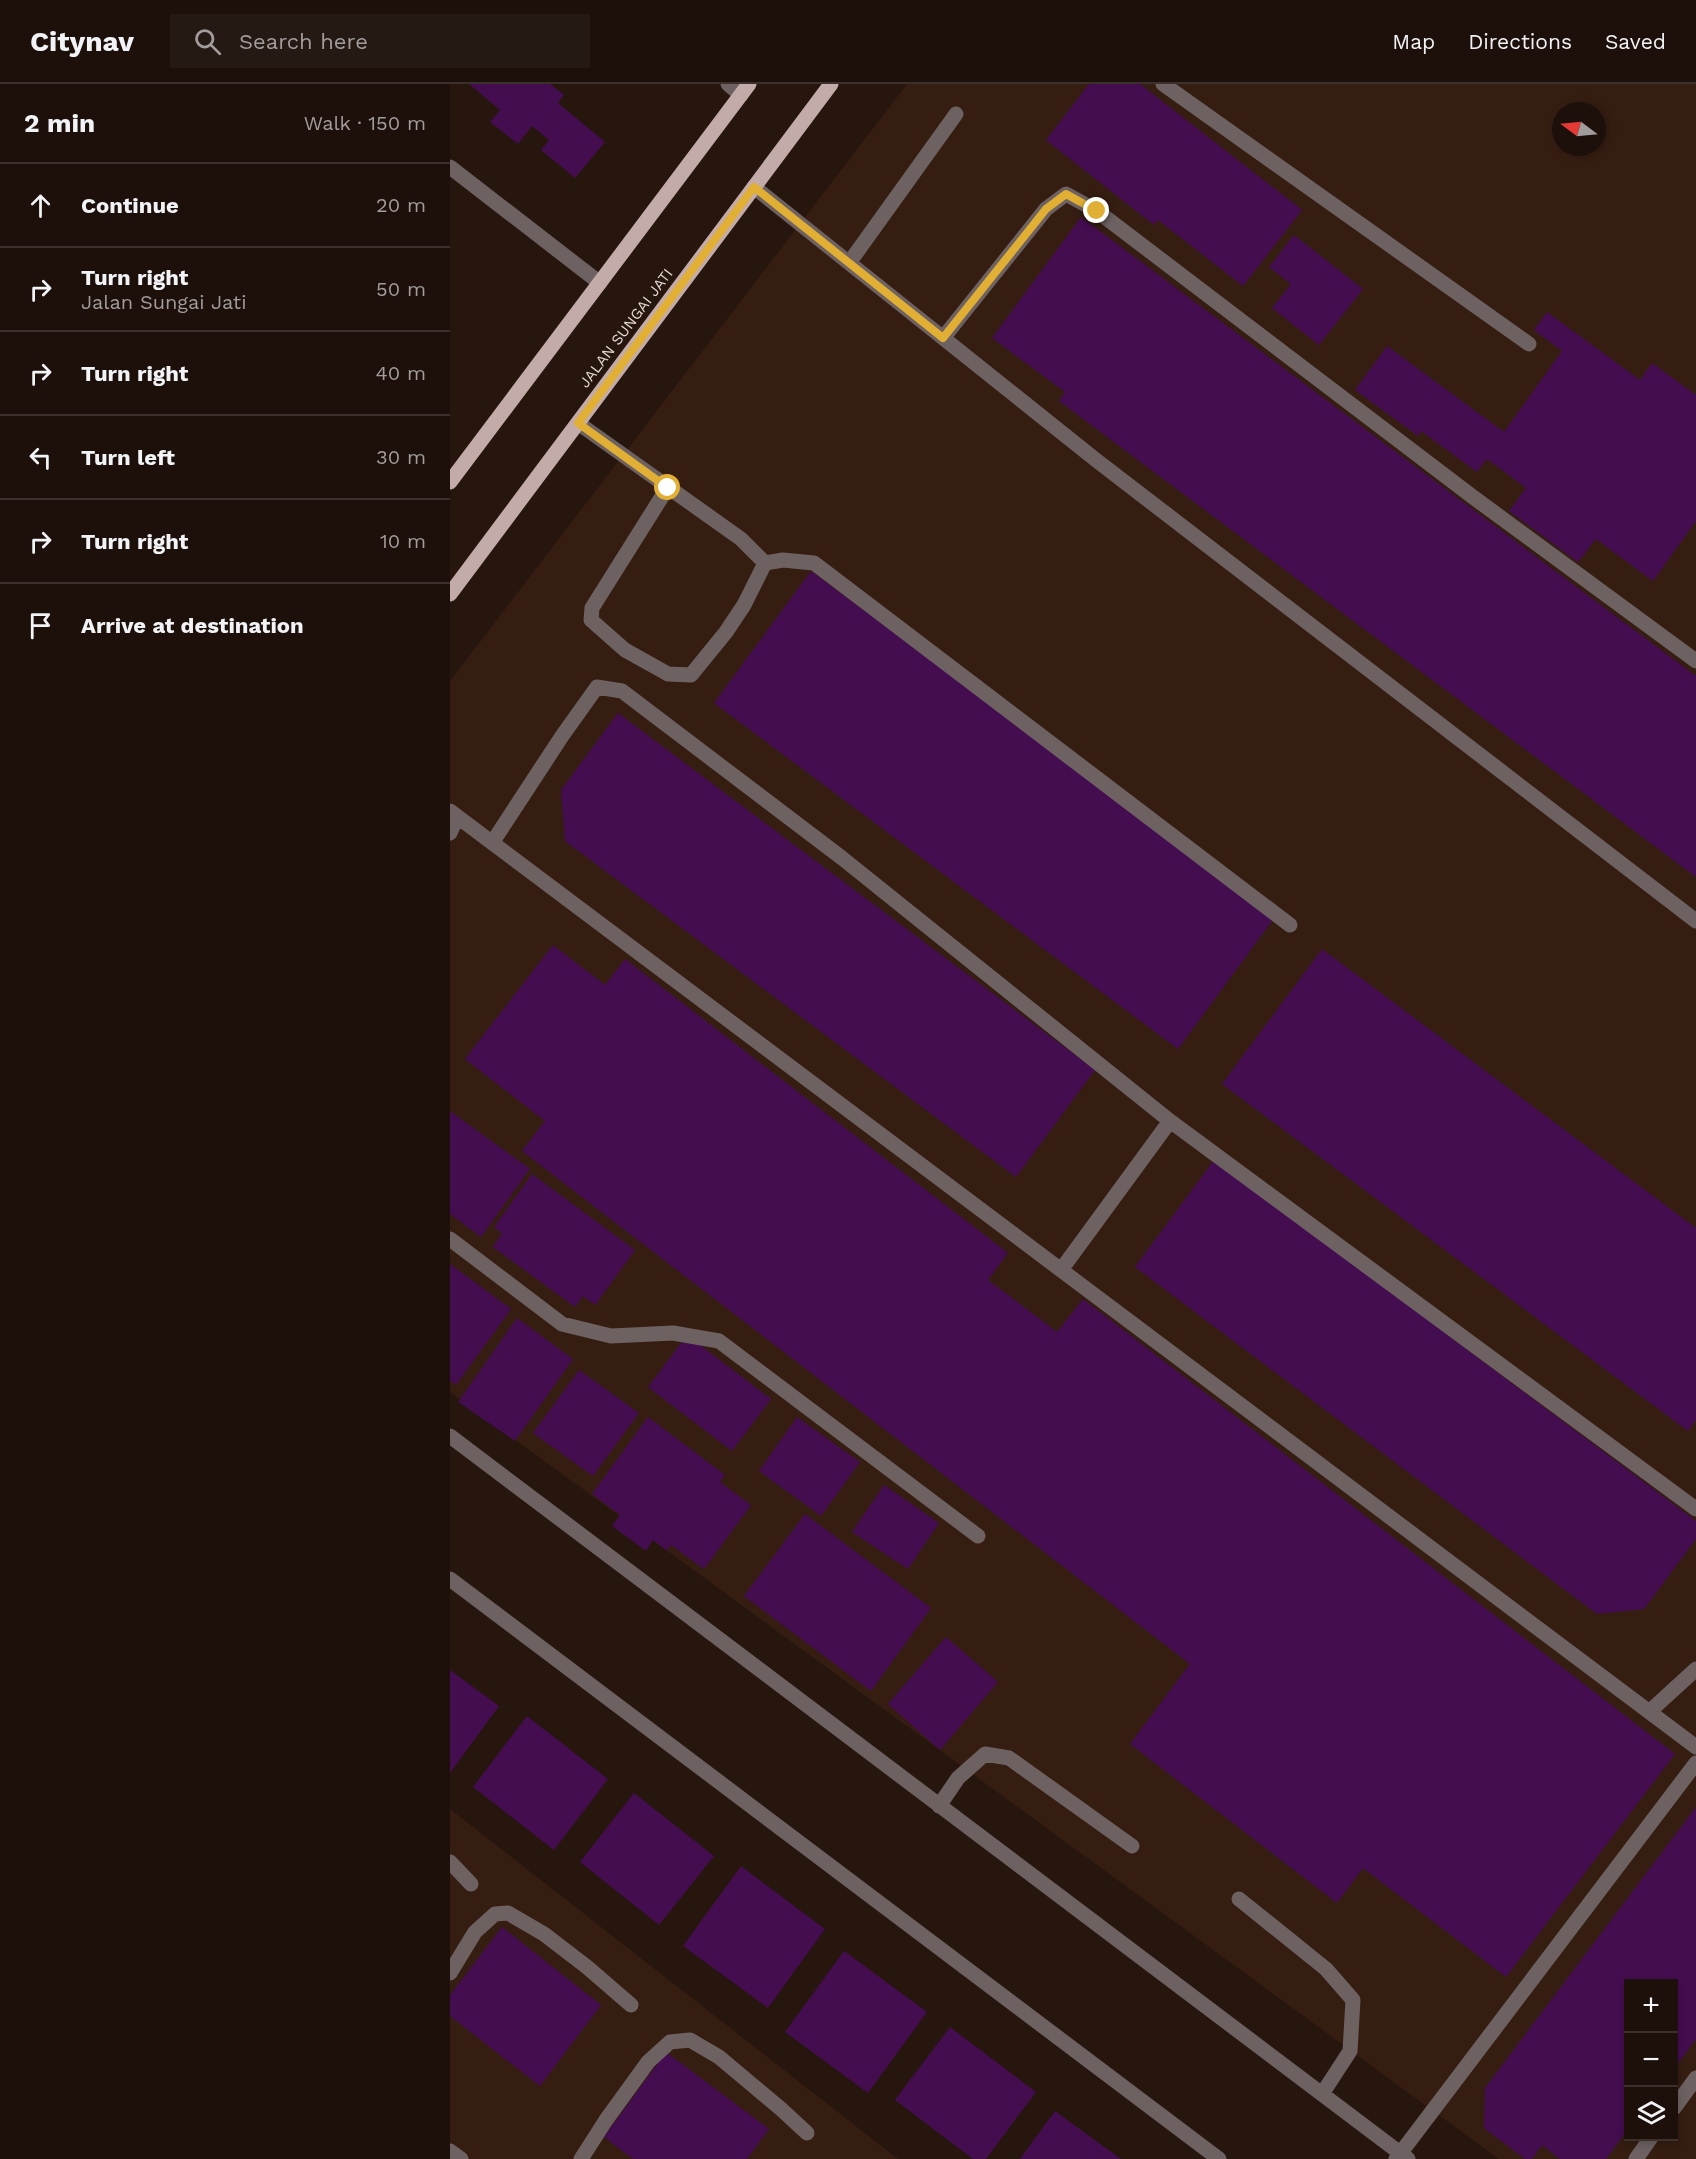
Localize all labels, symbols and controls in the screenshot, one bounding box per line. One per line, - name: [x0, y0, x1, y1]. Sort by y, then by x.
- search box: [170, 14, 590, 68]
- text: Citynav: [30, 25, 134, 58]
- icon: search: [191, 25, 224, 58]
- text: Search here: [239, 29, 368, 54]
- text: Map: [1392, 29, 1435, 54]
- text: Directions: [1468, 29, 1572, 54]
- text: Saved: [1605, 29, 1666, 54]
- north arrow: [1552, 102, 1606, 156]
- text: 2 min: [24, 108, 95, 138]
- text: Walk · 150 m: [304, 111, 426, 135]
- icon: ahead: [24, 189, 57, 222]
- text: Continue: [81, 193, 179, 218]
- text: 20 m: [376, 193, 426, 217]
- route end: [1083, 197, 1109, 223]
- text: Turn right: [81, 265, 188, 290]
- street label: JALAN SUNGAI JATI: [575, 265, 677, 391]
- icon: right: [24, 273, 57, 306]
- text: 50 m: [376, 277, 426, 301]
- text: Jalan Sungai Jati: [81, 290, 247, 314]
- icon: right: [24, 357, 57, 390]
- text: Turn right: [81, 361, 188, 386]
- text: 40 m: [375, 361, 426, 385]
- icon: left: [24, 441, 57, 474]
- text: Turn left: [81, 445, 175, 470]
- text: 30 m: [376, 445, 426, 469]
- route start: [654, 474, 680, 500]
- icon: right: [24, 525, 57, 558]
- text: Turn right: [81, 529, 188, 554]
- text: 10 m: [380, 529, 426, 553]
- icon: arrive: [24, 609, 57, 642]
- text: Arrive at destination: [81, 613, 304, 638]
- map controls: [1624, 1979, 1678, 2141]
- button: +: [1624, 1979, 1678, 2033]
- button: −: [1624, 2033, 1678, 2087]
- button: layers: [1624, 2087, 1678, 2141]

